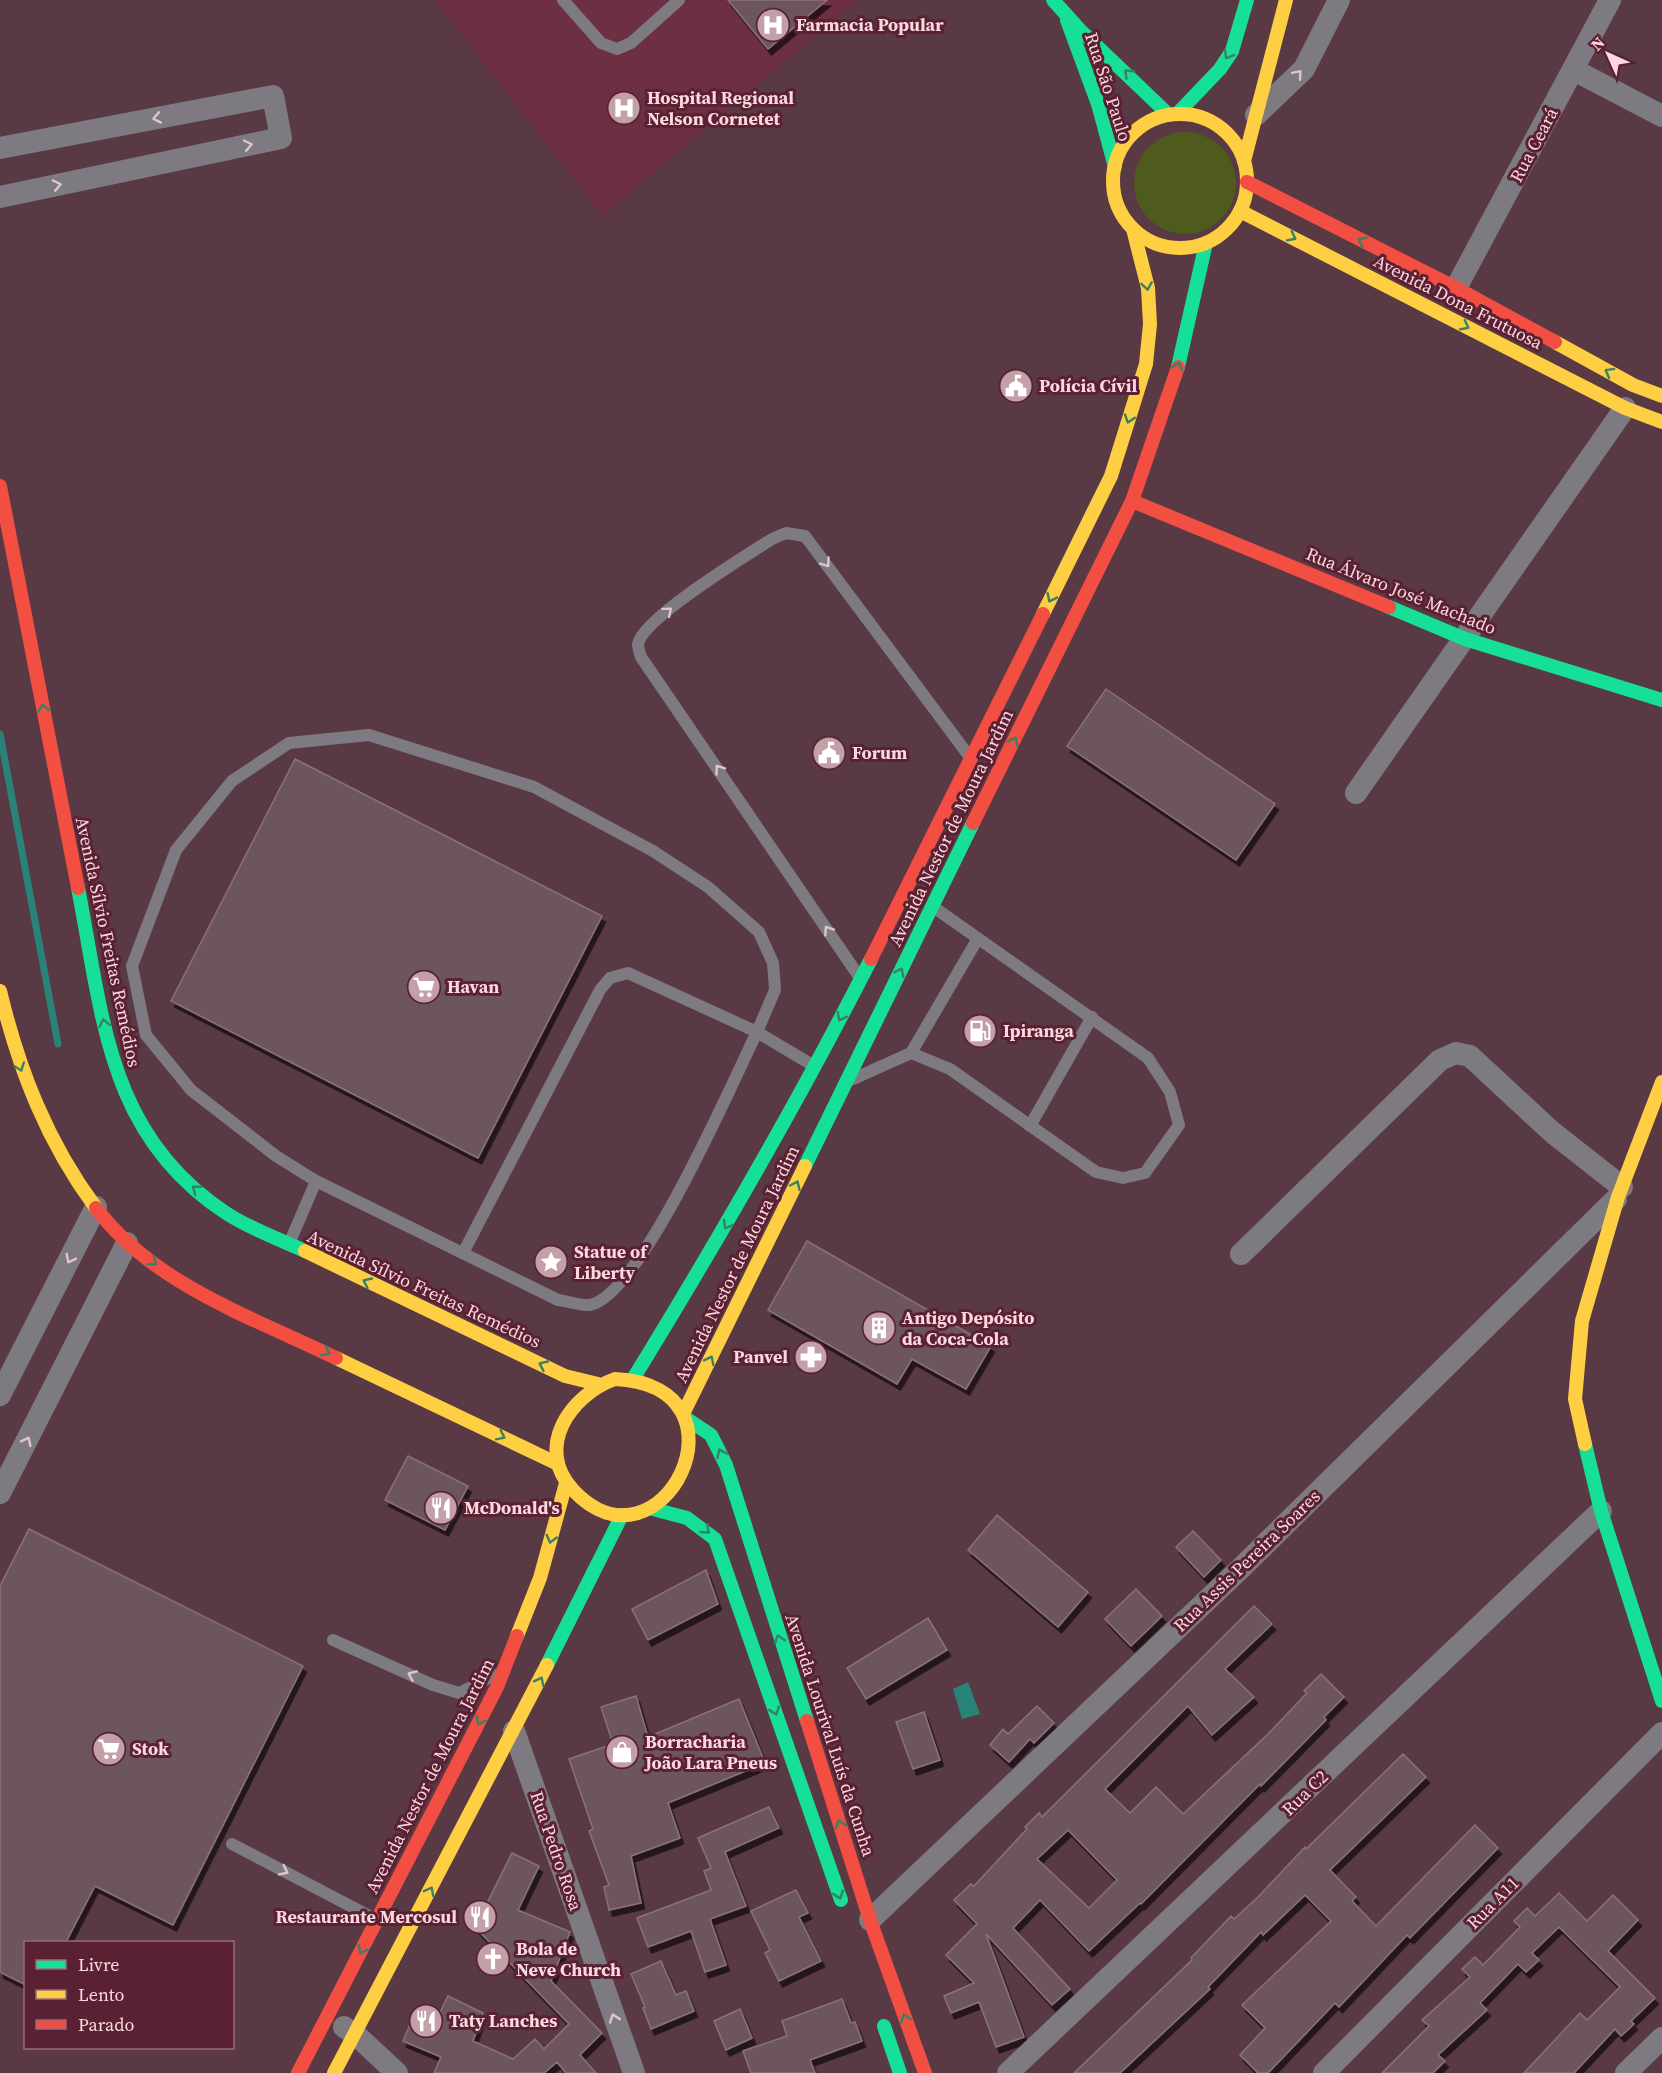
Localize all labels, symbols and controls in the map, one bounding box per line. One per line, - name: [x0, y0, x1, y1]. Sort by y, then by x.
- hospital icon: Farmacia Popular: [755, 7, 791, 43]
- place label: Farmacia Popular: [796, 12, 944, 37]
- north arrow: [1578, 24, 1638, 84]
- street label: Rua São Paulo: [1079, 29, 1138, 145]
- text: N: [1585, 31, 1610, 55]
- one-way arrow: [1224, 49, 1236, 59]
- one-way arrow: [1124, 69, 1135, 80]
- one-way arrow: [1291, 71, 1302, 81]
- place label: Hospital Regional Nelson Cornetet: [647, 85, 794, 131]
- hospital icon: Hospital Regional Nelson Cornetet: [606, 90, 642, 126]
- street label: Rua Ceará: [1503, 102, 1564, 187]
- one-way arrow: [152, 111, 162, 124]
- one-way arrow: [243, 139, 253, 152]
- one-way arrow: [52, 179, 62, 192]
- one-way arrow: [1285, 230, 1296, 242]
- one-way arrow: [1358, 236, 1369, 248]
- street label: Avenida Dona Frutuosa: [1369, 248, 1548, 355]
- one-way arrow: [1140, 281, 1152, 290]
- one-way arrow: [1459, 319, 1470, 330]
- one-way arrow: [1171, 361, 1183, 372]
- public building icon: Polícia Cívil: [998, 368, 1034, 404]
- one-way arrow: [1604, 368, 1615, 379]
- place label: Polícia Cívil: [1039, 373, 1138, 398]
- one-way arrow: [1124, 413, 1136, 424]
- street label: Rua Álvaro José Machado: [1302, 541, 1500, 640]
- one-way arrow: [819, 556, 830, 567]
- one-way arrow: [1047, 591, 1058, 602]
- one-way arrow: [661, 607, 672, 618]
- one-way arrow: [37, 704, 50, 714]
- street label: Avenida Nestor de Moura Jardim: [882, 705, 1019, 951]
- public building icon: Forum: [811, 735, 847, 771]
- one-way arrow: [1007, 736, 1019, 747]
- place label: Forum: [852, 740, 907, 765]
- one-way arrow: [715, 764, 726, 775]
- street label: Avenida Sílvio Freitas Remédios: [70, 815, 147, 1069]
- one-way arrow: [825, 925, 836, 936]
- one-way arrow: [893, 968, 904, 978]
- supermarket icon: Havan: [406, 969, 442, 1005]
- place label: Havan: [447, 974, 499, 999]
- one-way arrow: [837, 1011, 848, 1022]
- fuel station icon: Ipiranga: [962, 1013, 998, 1049]
- one-way arrow: [98, 1018, 111, 1028]
- place label: Ipiranga: [1003, 1018, 1074, 1043]
- one-way arrow: [12, 1061, 25, 1072]
- street label: Avenida Nestor de Moura Jardim: [668, 1141, 805, 1387]
- one-way arrow: [789, 1181, 801, 1192]
- one-way arrow: [192, 1186, 203, 1197]
- one-way arrow: [723, 1219, 734, 1229]
- street label: Avenida Sílvio Freitas Remédios: [303, 1223, 545, 1354]
- place label: Statue of Liberty: [574, 1239, 649, 1285]
- place icon: Statue of Liberty: [533, 1244, 569, 1280]
- one-way arrow: [66, 1253, 77, 1263]
- one-way arrow: [147, 1255, 158, 1266]
- one-way arrow: [362, 1277, 373, 1289]
- place label: Antigo Depósito da Coca-Cola: [902, 1305, 1034, 1351]
- building icon: Antigo Depósito da Coca-Cola: [861, 1310, 897, 1346]
- pharmacy icon: Panvel: [793, 1339, 829, 1375]
- place label: Panvel: [733, 1344, 788, 1369]
- one-way arrow: [319, 1345, 330, 1357]
- one-way arrow: [703, 1356, 715, 1367]
- one-way arrow: [539, 1361, 550, 1373]
- one-way arrow: [495, 1429, 506, 1441]
- one-way arrow: [19, 1436, 31, 1447]
- one-way arrow: [716, 1448, 728, 1459]
- street label: Rua Assis Pereira Soares: [1168, 1484, 1326, 1637]
- restaurant icon: McDonald's: [423, 1490, 459, 1526]
- place label: McDonald's: [464, 1495, 560, 1520]
- one-way arrow: [699, 1523, 710, 1534]
- one-way arrow: [546, 1534, 558, 1544]
- street label: Avenida Lourival Luís da Cunha: [779, 1610, 882, 1860]
- one-way arrow: [774, 1634, 787, 1645]
- street label: Avenida Nestor de Moura Jardim: [359, 1654, 500, 1898]
- one-way arrow: [407, 1671, 418, 1683]
- one-way arrow: [532, 1677, 544, 1688]
- one-way arrow: [768, 1705, 781, 1716]
- one-way arrow: [476, 1714, 487, 1725]
- place label: Borracharia João Lara Pneus: [644, 1729, 777, 1775]
- supermarket icon: Stok: [91, 1731, 127, 1767]
- shop icon: Borracharia João Lara Pneus: [604, 1734, 640, 1770]
- place label: Stok: [132, 1736, 169, 1761]
- street label: Rua C2: [1276, 1764, 1333, 1821]
- street label: Rua Pedro Rosa: [524, 1788, 589, 1915]
- one-way arrow: [834, 1819, 847, 1830]
- one-way arrow: [278, 1864, 288, 1875]
- street label: Rua A11: [1461, 1871, 1525, 1935]
- one-way arrow: [423, 1887, 434, 1898]
- one-way arrow: [832, 1889, 844, 1900]
- restaurant icon: Restaurante Mercosul: [462, 1899, 498, 1935]
- place label: Restaurante Mercosul: [275, 1904, 457, 1929]
- place label: Bola de Neve Church: [516, 1936, 621, 1982]
- legend: [24, 1941, 234, 2049]
- church icon: Bola de Neve Church: [475, 1941, 511, 1977]
- one-way arrow: [358, 1944, 369, 1954]
- text: Livre: [78, 1952, 120, 1977]
- text: Lento: [78, 1982, 125, 2007]
- restaurant icon: Taty Lanches: [408, 2003, 444, 2039]
- place label: Taty Lanches: [449, 2008, 557, 2033]
- text: Parado: [78, 2012, 134, 2037]
- one-way arrow: [609, 2013, 622, 2024]
- one-way arrow: [900, 2013, 913, 2024]

